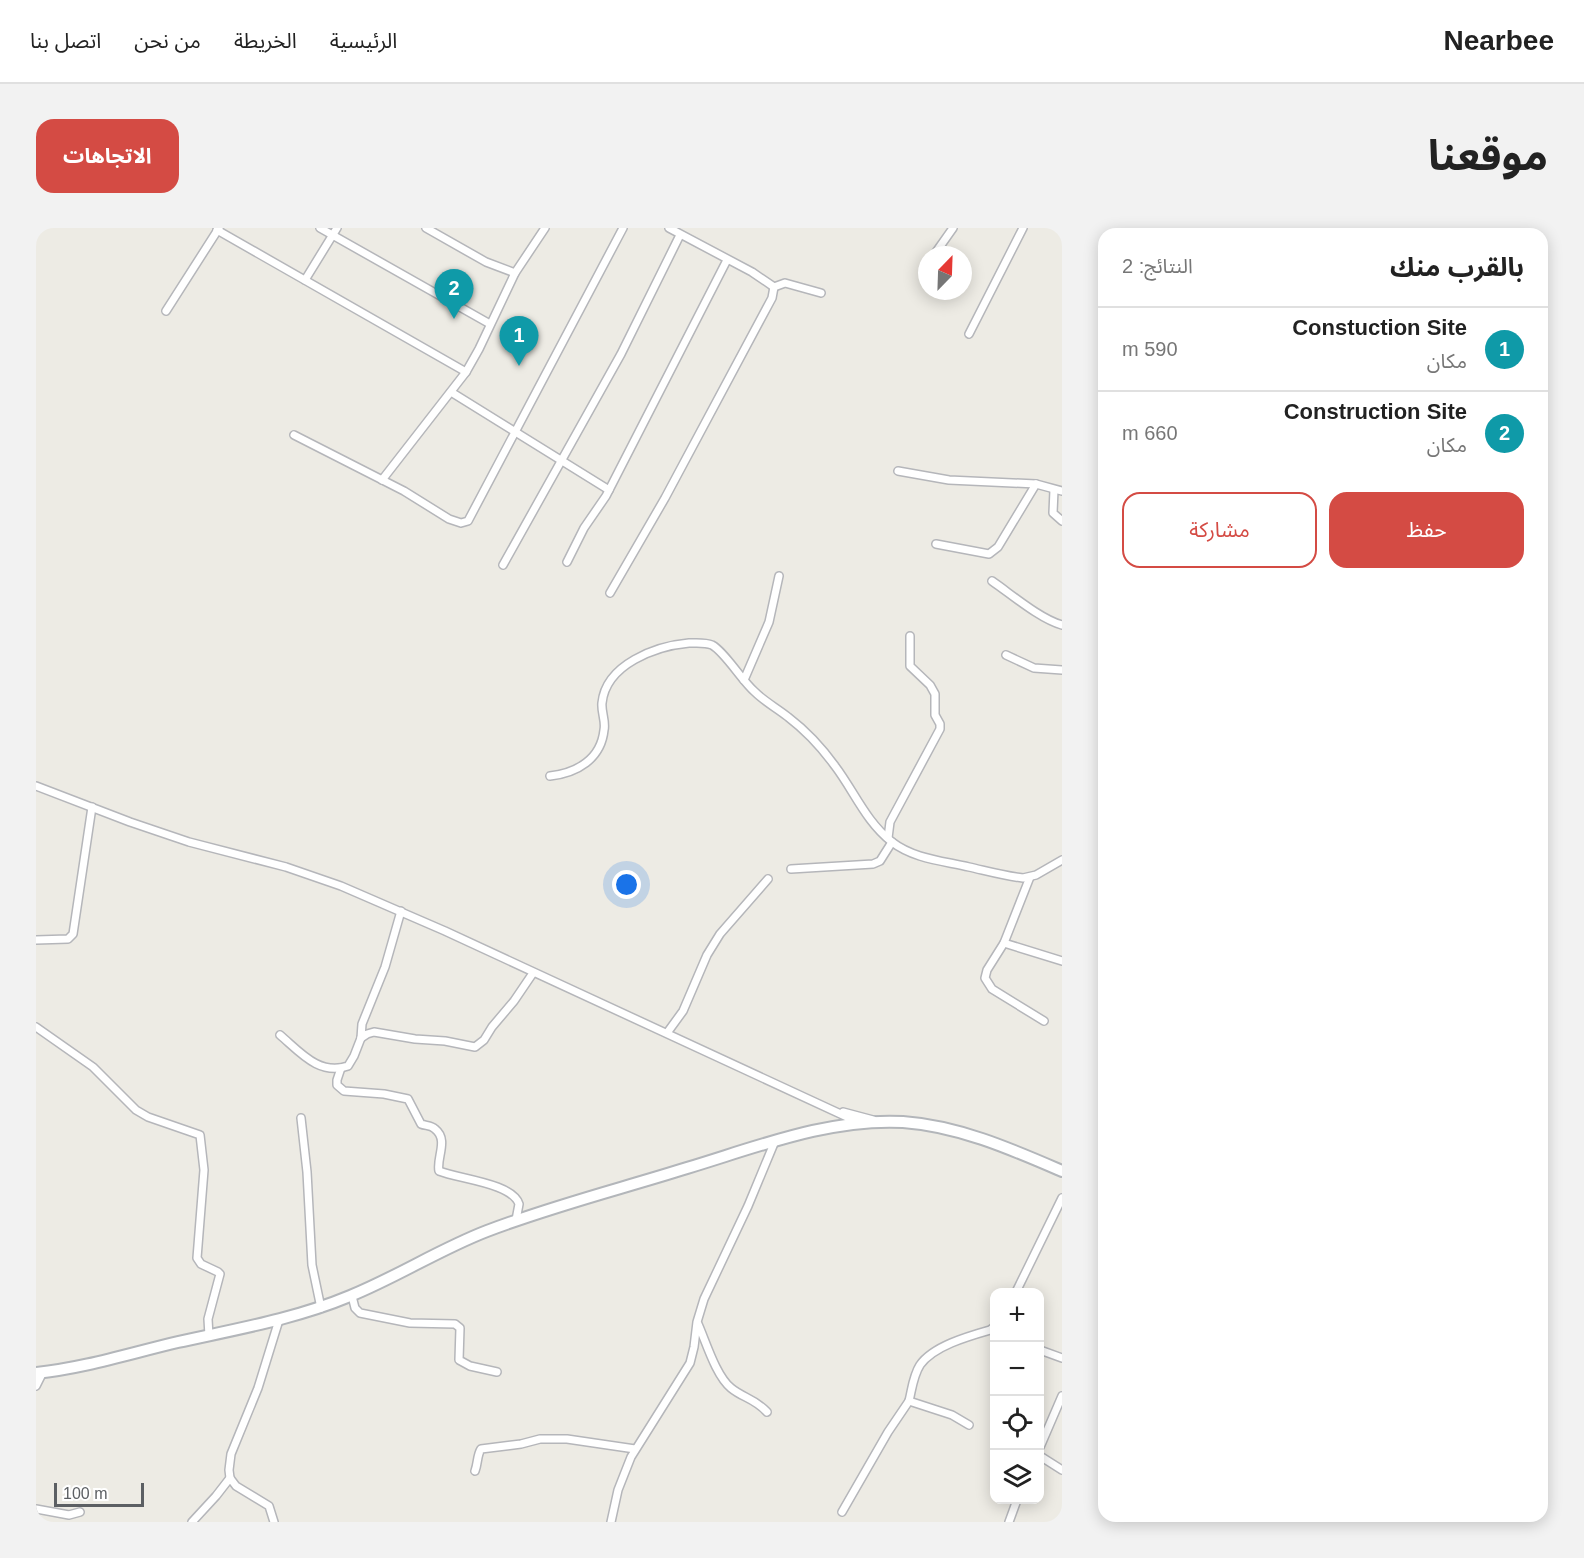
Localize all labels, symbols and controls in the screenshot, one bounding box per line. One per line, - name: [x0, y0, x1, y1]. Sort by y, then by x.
- text: Nearbee: [1443, 25, 1554, 56]
- text: اتصل بنا: [30, 29, 101, 52]
- text: من نحن: [134, 29, 201, 52]
- text: الخريطة: [234, 29, 297, 52]
- text: الرئيسية: [330, 29, 397, 52]
- button: الاتجاهات: [36, 119, 179, 193]
- text: موقعنا: [1428, 132, 1548, 179]
- north arrow: [918, 246, 972, 300]
- text: بالقرب منك: [1390, 252, 1524, 282]
- text: النتائج: 2: [1122, 255, 1193, 277]
- pin: 2: [434, 270, 474, 319]
- text: Constuction Site: [1292, 315, 1467, 340]
- pin: 1: [500, 316, 538, 366]
- text: 590 m: [1122, 338, 1178, 360]
- text: 1: [1499, 338, 1510, 360]
- text: مكان: [1427, 350, 1467, 372]
- text: Construction Site: [1284, 399, 1467, 424]
- text: 660 m: [1122, 422, 1178, 444]
- text: 2: [1499, 422, 1510, 444]
- text: مكان: [1427, 434, 1467, 456]
- button: مشاركة: [1122, 492, 1317, 568]
- button: حفظ: [1329, 492, 1524, 568]
- your location: [612, 870, 641, 899]
- map controls: [990, 1288, 1044, 1504]
- button: +: [990, 1288, 1044, 1342]
- button: −: [990, 1342, 1044, 1396]
- button: locate: [990, 1396, 1044, 1450]
- button: layers: [990, 1450, 1044, 1504]
- scale bar: [54, 1480, 144, 1508]
- text: 100 m: [63, 1485, 107, 1502]

